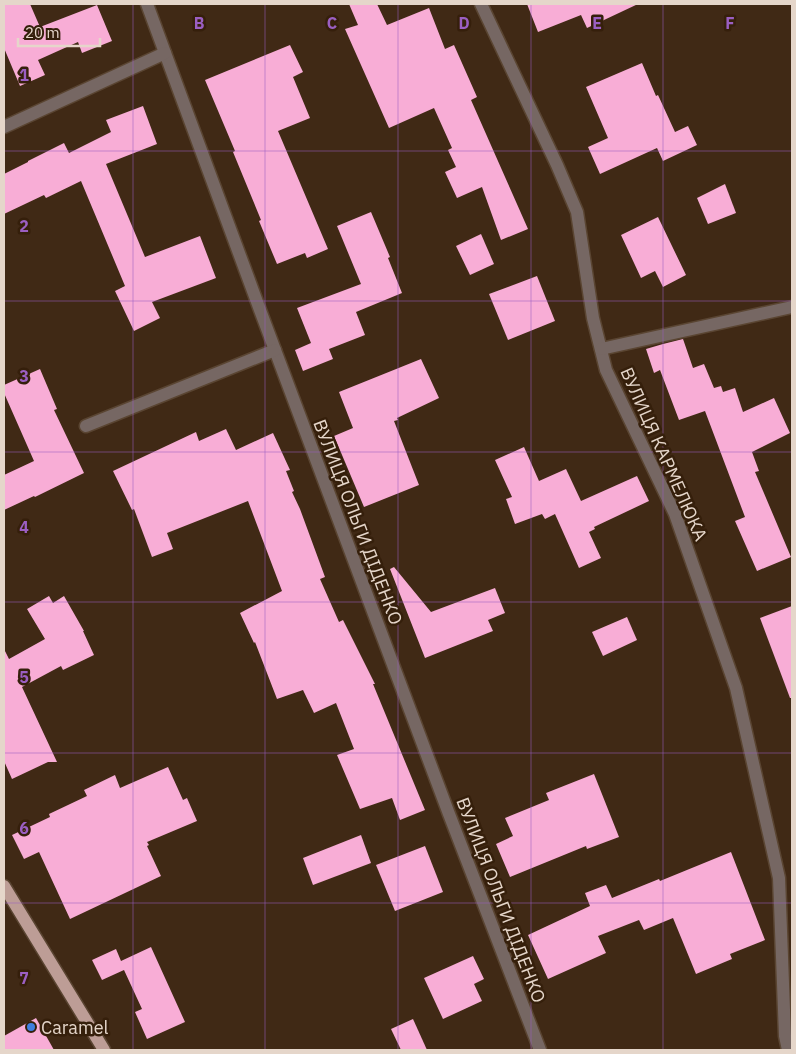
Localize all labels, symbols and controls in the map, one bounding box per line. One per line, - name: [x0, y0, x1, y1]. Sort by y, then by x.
- text: B: [194, 13, 205, 33]
- text: C: [327, 13, 337, 33]
- text: D: [458, 13, 470, 33]
- text: E: [592, 13, 602, 33]
- text: F: [725, 13, 735, 33]
- scale bar: [18, 15, 100, 47]
- text: 20 m: [25, 23, 60, 42]
- text: 1: [19, 65, 29, 85]
- text: 2: [19, 216, 29, 236]
- street label: ВУЛИЦЯ КАРМЕЛЮКА: [615, 364, 713, 545]
- text: 3: [19, 366, 29, 386]
- street label: ВУЛИЦЯ ОЛЬГИ ДІДЕНКО: [308, 416, 408, 628]
- text: 4: [19, 517, 29, 537]
- text: 5: [19, 667, 29, 687]
- street label: ВУЛИЦЯ ОЛЬГИ ДІДЕНКО: [451, 794, 551, 1006]
- text: 6: [19, 818, 29, 838]
- text: 7: [19, 968, 29, 988]
- place label: Caramel: [41, 1016, 109, 1039]
- marker: Caramel: [25, 1021, 37, 1033]

